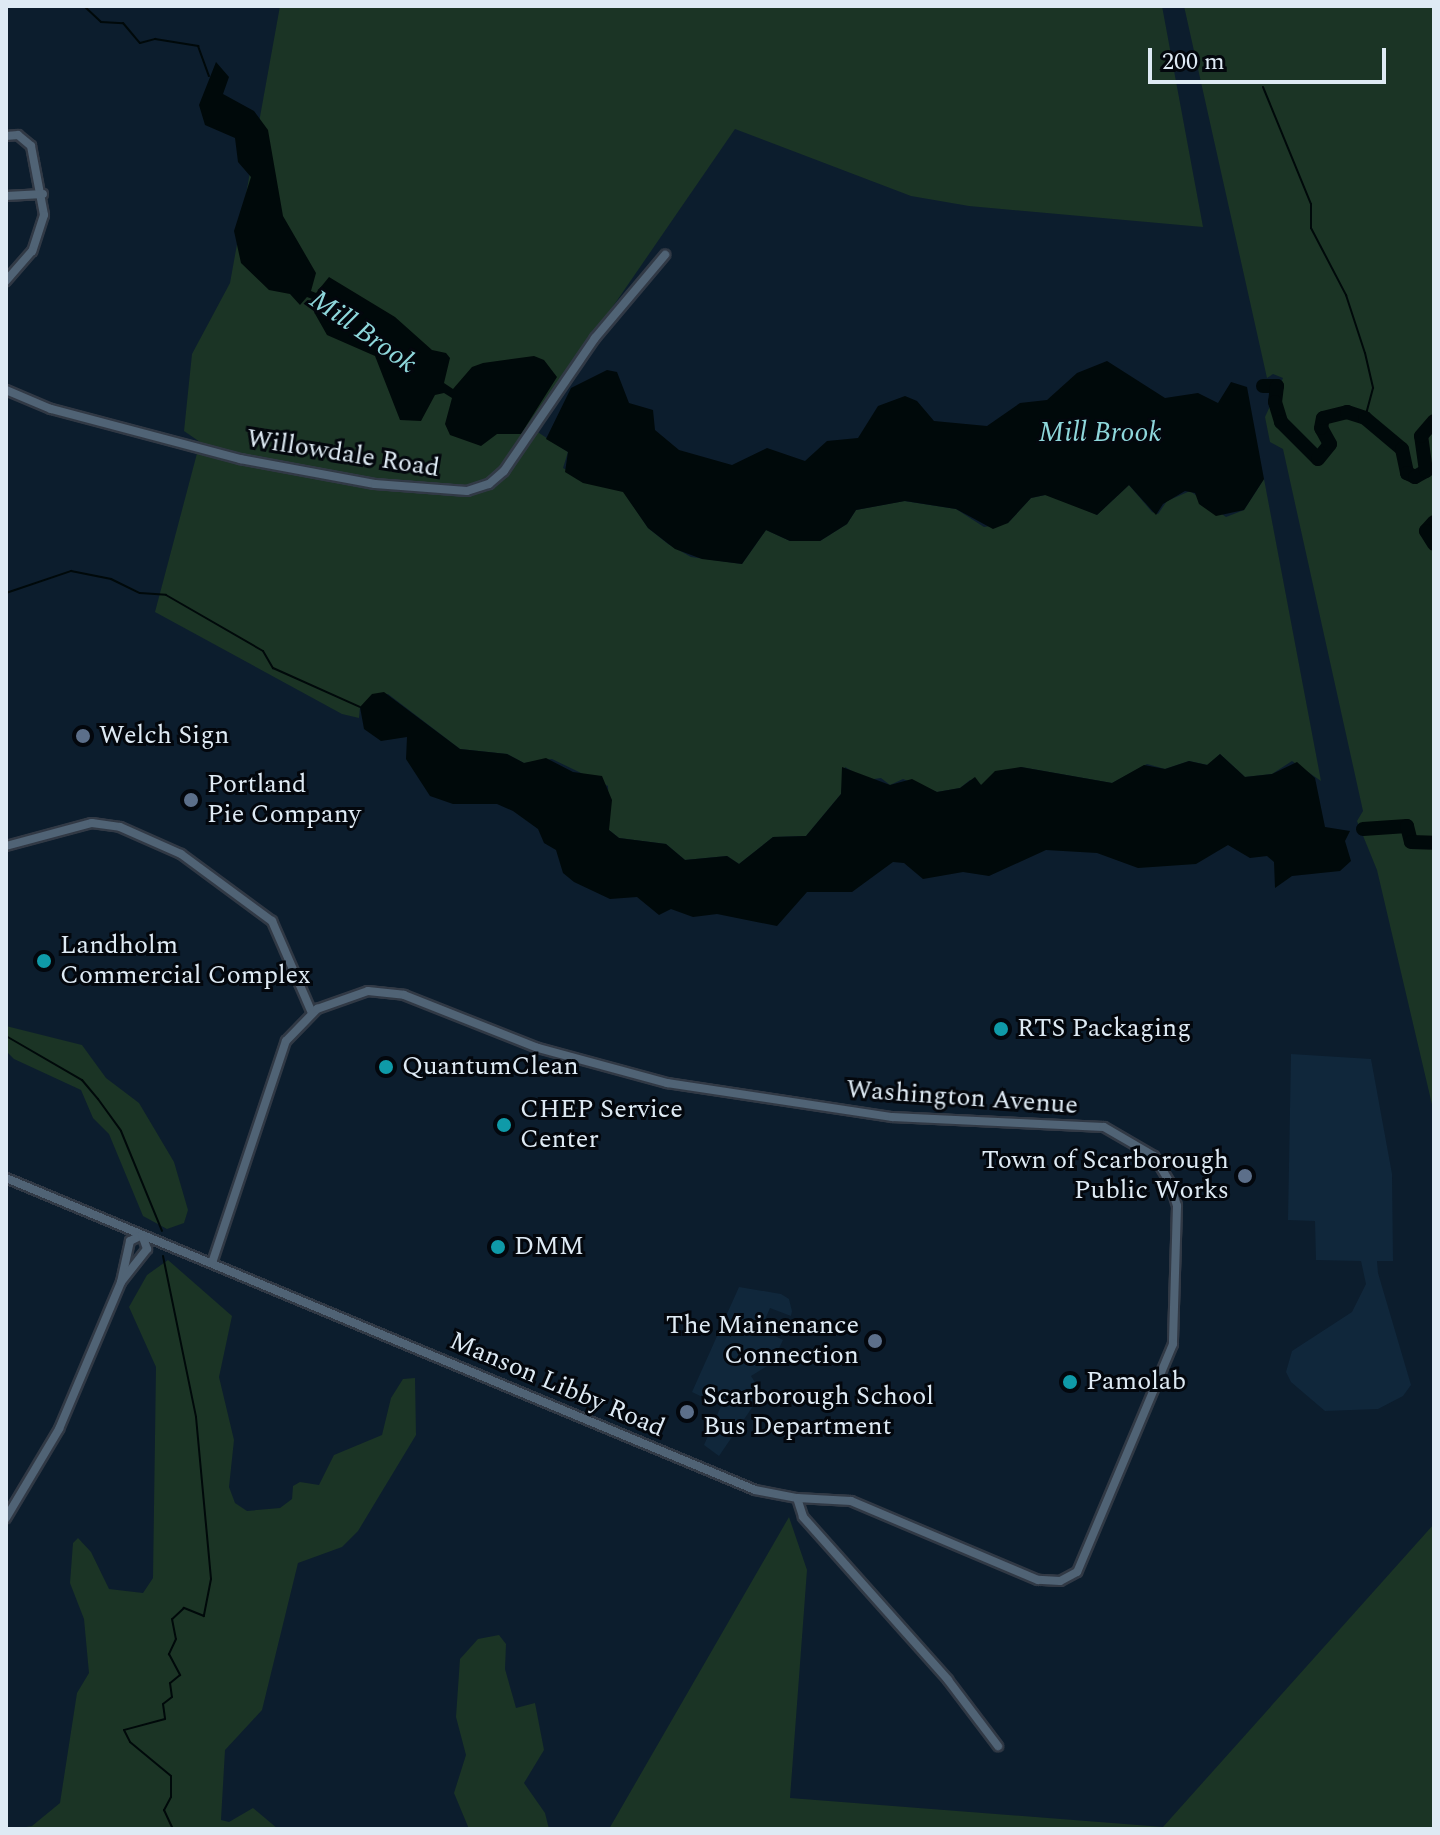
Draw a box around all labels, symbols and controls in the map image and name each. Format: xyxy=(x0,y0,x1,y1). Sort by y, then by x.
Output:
scale bar xyxy=(1152,32,1390,82)
text: 200 m xyxy=(1162,44,1225,80)
water label: Mill Brook xyxy=(303,283,423,381)
water label: Mill Brook xyxy=(1039,416,1161,450)
street label: Willowdale Road xyxy=(244,423,442,485)
place label: Welch Sign xyxy=(99,720,229,752)
marker: Welch Sign xyxy=(74,727,92,745)
place label: Portland Pie Company xyxy=(207,769,361,830)
marker: Portland Pie Company xyxy=(182,791,200,809)
place label: Landholm Commercial Complex xyxy=(60,930,311,992)
marker: Landholm Commercial Complex xyxy=(35,952,53,970)
place label: RTS Packaging xyxy=(1017,1013,1191,1045)
marker: RTS Packaging xyxy=(992,1020,1010,1038)
place label: QuantumClean xyxy=(402,1051,579,1083)
marker: QuantumClean xyxy=(377,1058,395,1076)
street label: Washington Avenue xyxy=(845,1074,1079,1122)
place label: CHEP Service Center xyxy=(520,1094,683,1156)
marker: CHEP Service Center xyxy=(495,1116,513,1134)
place label: Town of Scarborough Public Works xyxy=(982,1145,1229,1206)
marker: Town of Scarborough Public Works xyxy=(1236,1167,1254,1185)
place label: DMM xyxy=(514,1231,584,1263)
marker: DMM xyxy=(489,1238,507,1256)
place label: The Mainenance Connection xyxy=(666,1310,859,1372)
street label: Manson Libby Road xyxy=(445,1326,669,1444)
marker: The Mainenance Connection xyxy=(866,1332,884,1350)
place label: Pamolab xyxy=(1086,1366,1186,1398)
marker: Pamolab xyxy=(1061,1373,1079,1391)
place label: Scarborough School Bus Department xyxy=(703,1381,934,1442)
marker: Scarborough School Bus Department xyxy=(678,1403,696,1421)

